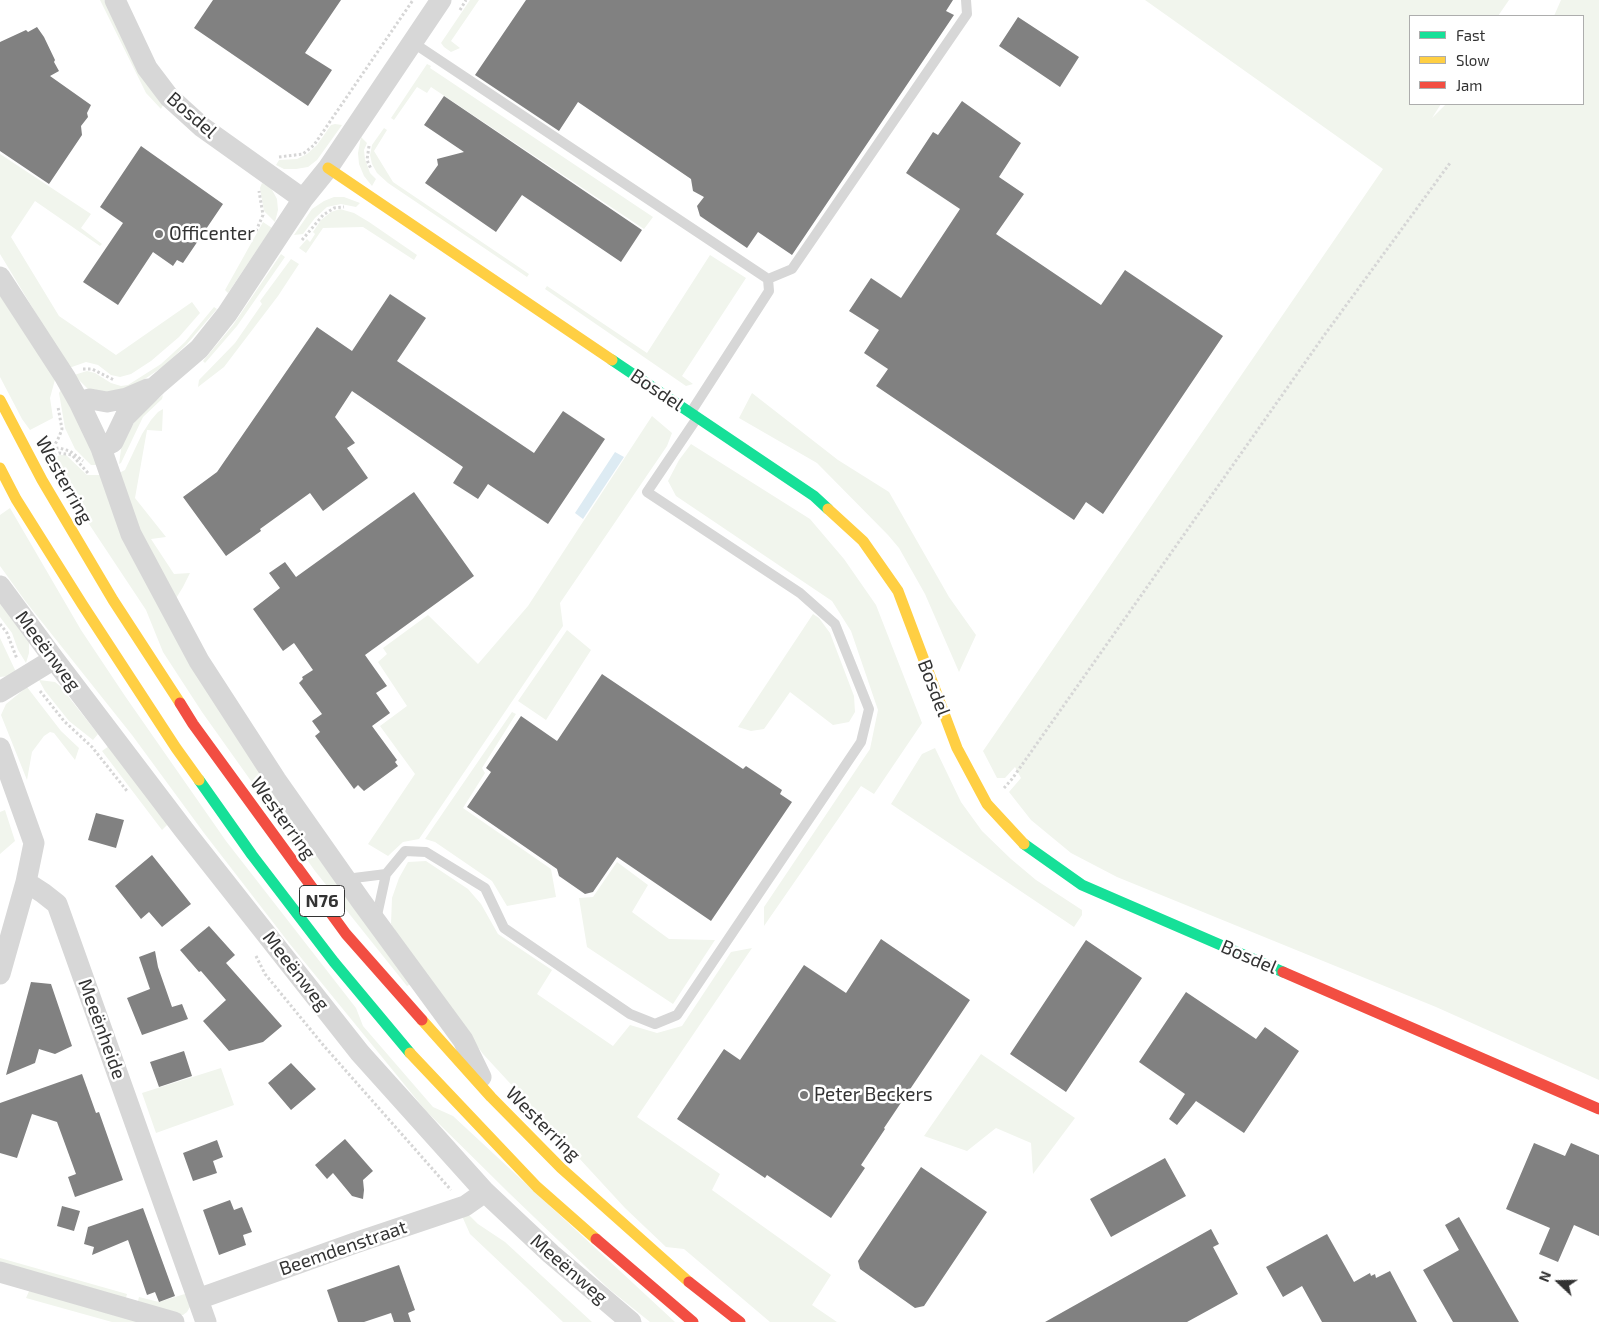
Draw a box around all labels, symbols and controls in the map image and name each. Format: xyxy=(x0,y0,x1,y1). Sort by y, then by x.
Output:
legend xyxy=(1409,15,1584,105)
text: Fast xyxy=(1456,26,1485,44)
text: Slow xyxy=(1456,51,1490,69)
text: Jam xyxy=(1456,76,1482,94)
street label: Bosdel xyxy=(162,87,222,143)
place label: Officenter xyxy=(169,223,255,245)
marker: Officenter xyxy=(153,228,165,240)
street label: Bosdel xyxy=(626,364,688,416)
street label: Westerring xyxy=(31,432,97,528)
street label: Meeënweg xyxy=(10,606,86,696)
street label: Bosdel xyxy=(913,656,955,720)
street label: Westerring xyxy=(245,772,321,864)
road number: N76 xyxy=(300,886,344,916)
street label: Meeënweg xyxy=(258,927,334,1015)
street label: Bosdel xyxy=(1217,935,1281,979)
street label: Meeënheide xyxy=(73,976,131,1082)
street label: Westerring xyxy=(501,1082,585,1166)
place label: Peter Beckers xyxy=(814,1084,933,1106)
marker: Peter Beckers xyxy=(798,1089,810,1101)
street label: Beemdenstraat xyxy=(276,1215,410,1281)
street label: Meeënweg xyxy=(526,1229,612,1309)
north arrow xyxy=(1534,1257,1584,1307)
text: N xyxy=(1535,1269,1554,1284)

